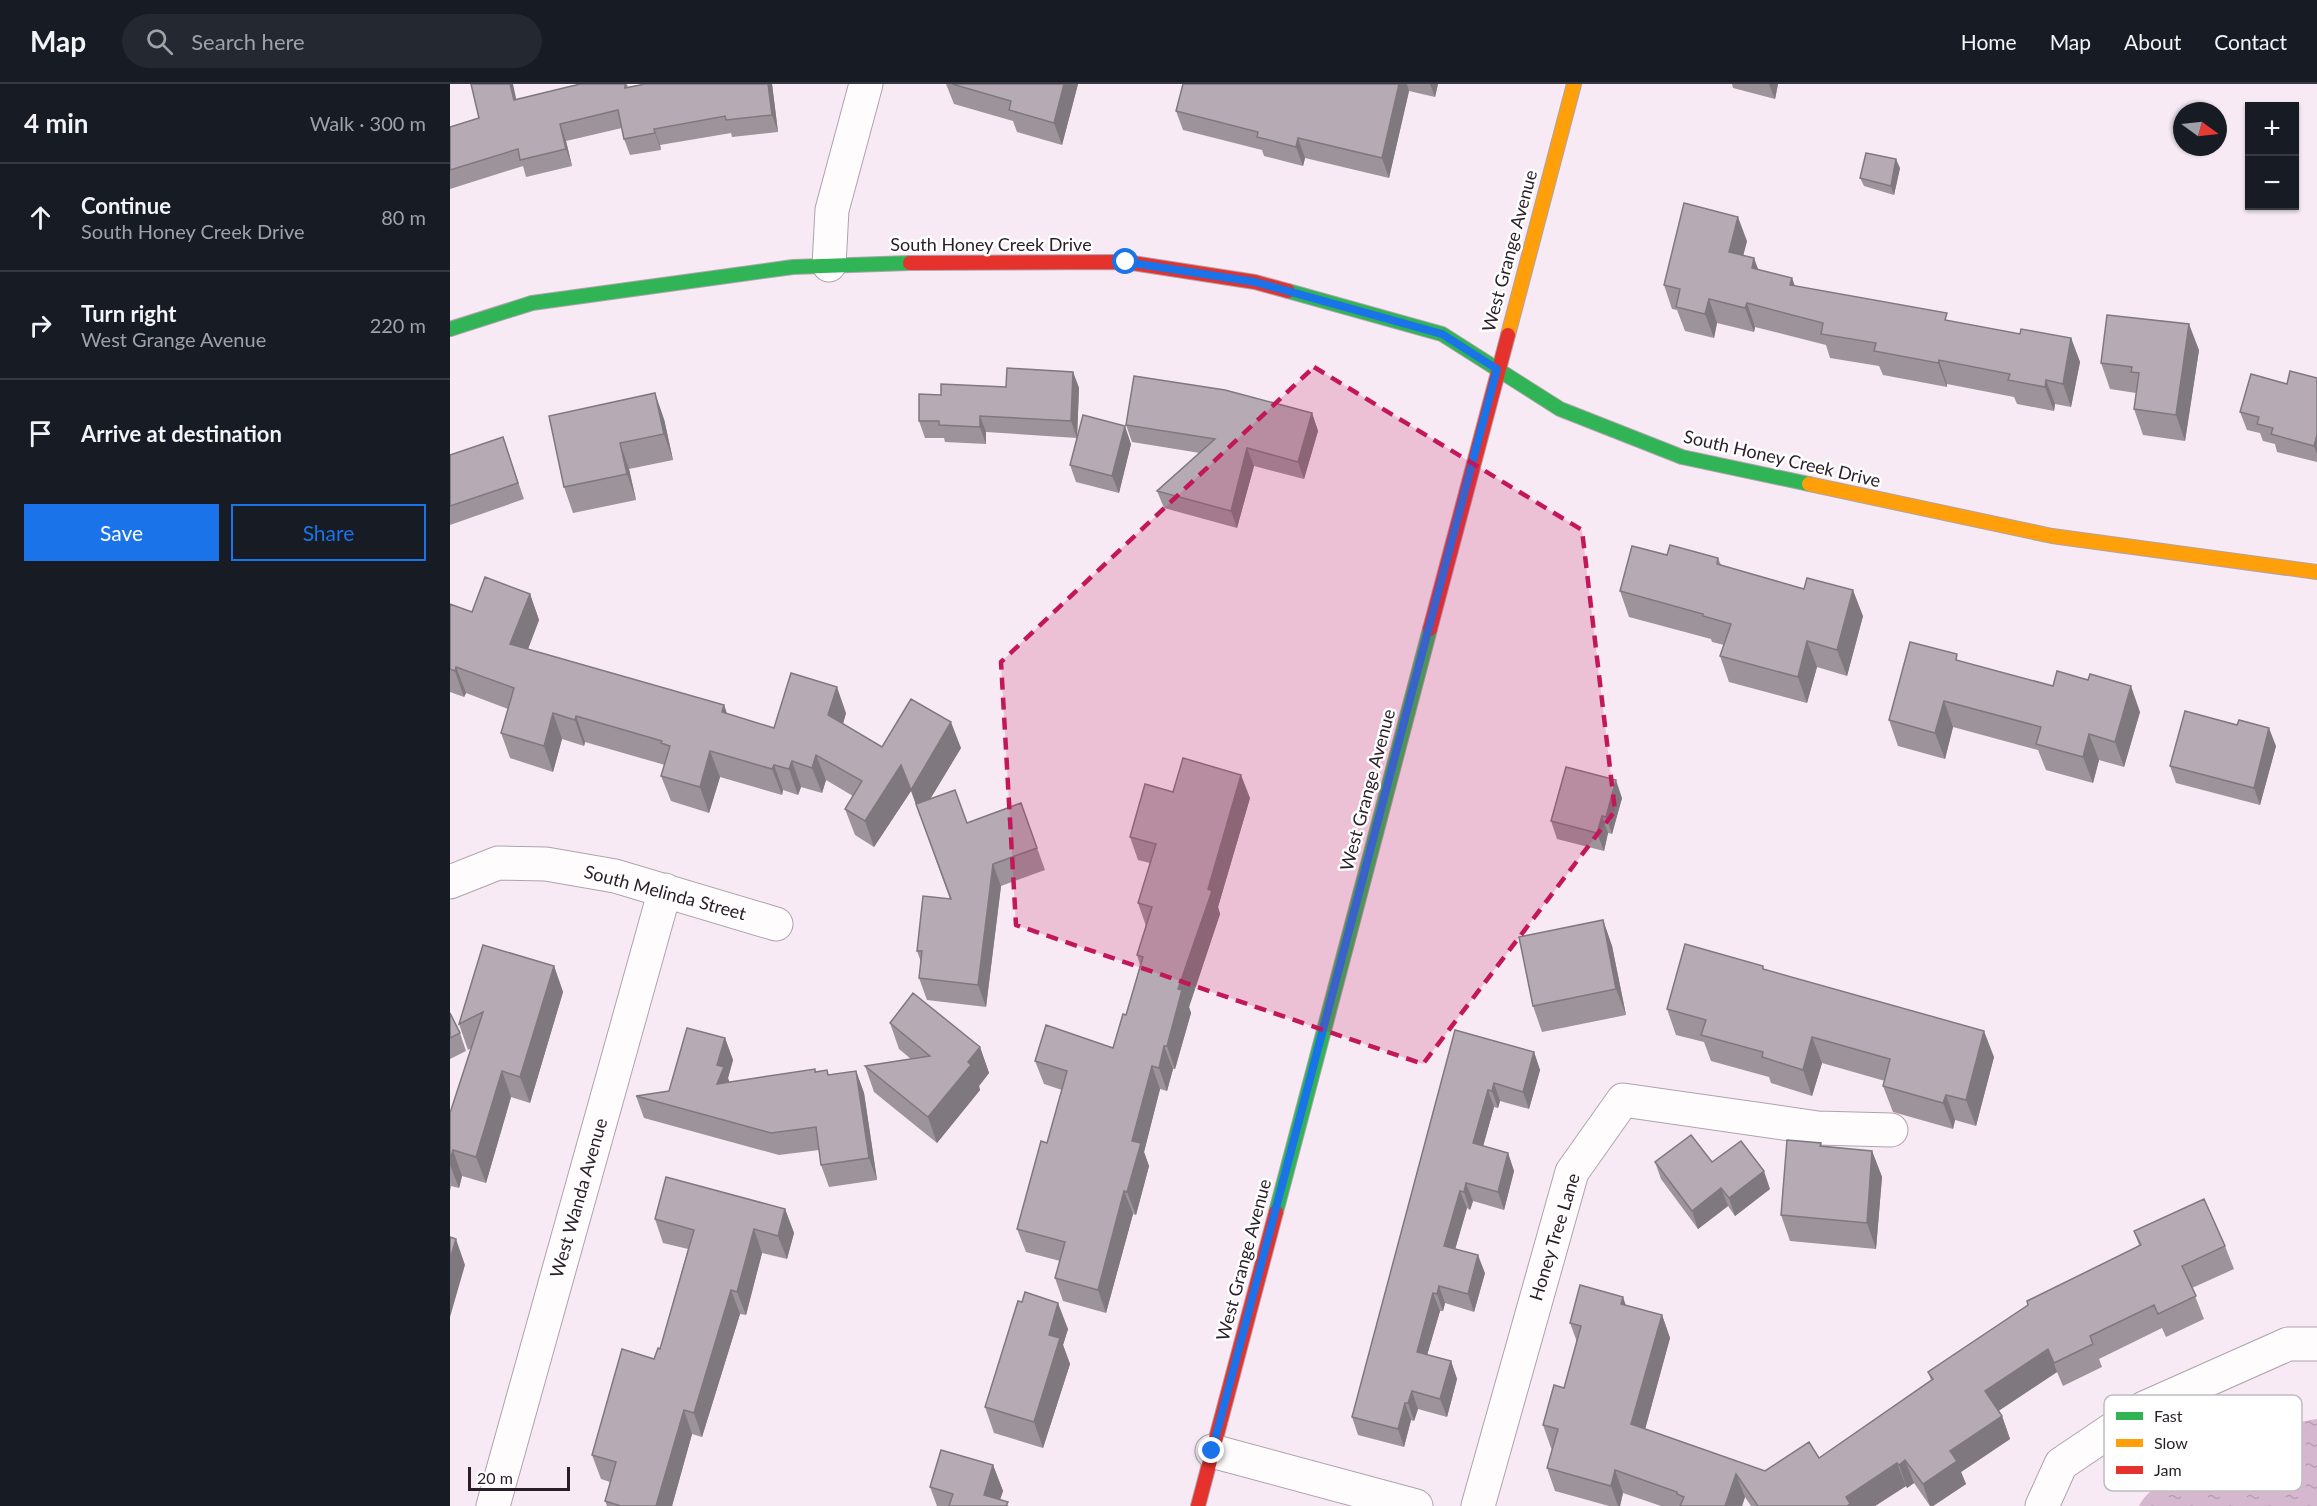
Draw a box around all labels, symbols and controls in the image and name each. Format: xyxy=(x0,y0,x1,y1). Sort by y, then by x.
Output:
search box xyxy=(122,14,542,68)
text: Map xyxy=(30,24,86,58)
icon: search xyxy=(143,25,176,58)
text: Search here xyxy=(191,28,305,55)
text: Home xyxy=(1961,29,2017,54)
text: Map xyxy=(2050,29,2091,54)
text: About xyxy=(2124,29,2181,54)
text: Contact xyxy=(2214,29,2287,54)
north arrow xyxy=(2173,102,2227,156)
map controls xyxy=(2245,102,2299,210)
button: + xyxy=(2245,102,2299,156)
text: 4 min xyxy=(24,107,88,139)
text: Walk · 300 m xyxy=(310,111,426,135)
button: − xyxy=(2245,156,2299,210)
street label: West Grange Avenue xyxy=(1477,167,1541,334)
text: Continue xyxy=(81,192,171,219)
icon: ahead xyxy=(24,201,57,234)
text: 80 m xyxy=(381,205,426,229)
text: South Honey Creek Drive xyxy=(81,219,305,243)
street label: South Honey Creek Drive xyxy=(890,233,1092,255)
route start xyxy=(1112,248,1138,274)
text: Turn right xyxy=(81,300,176,327)
icon: right xyxy=(24,309,57,342)
text: 220 m xyxy=(370,313,426,337)
text: West Grange Avenue xyxy=(81,327,266,351)
icon: arrive xyxy=(24,417,57,450)
text: Arrive at destination xyxy=(81,420,282,447)
street label: South Honey Creek Drive xyxy=(1682,425,1883,491)
button: Save xyxy=(24,504,219,561)
button: Share xyxy=(231,504,426,561)
street label: West Grange Avenue xyxy=(1335,706,1399,873)
street label: South Melinda Street xyxy=(582,860,749,924)
street label: West Wanda Avenue xyxy=(545,1115,611,1280)
street label: Honey Tree Lane xyxy=(1524,1170,1584,1303)
street label: West Grange Avenue xyxy=(1211,1176,1275,1343)
legend xyxy=(2104,1395,2302,1491)
text: Fast xyxy=(2154,1406,2183,1425)
text: Slow xyxy=(2154,1433,2188,1452)
route end xyxy=(1198,1437,1224,1463)
text: Jam xyxy=(2154,1460,2182,1479)
scale bar xyxy=(468,1464,570,1492)
text: 20 m xyxy=(477,1468,513,1487)

